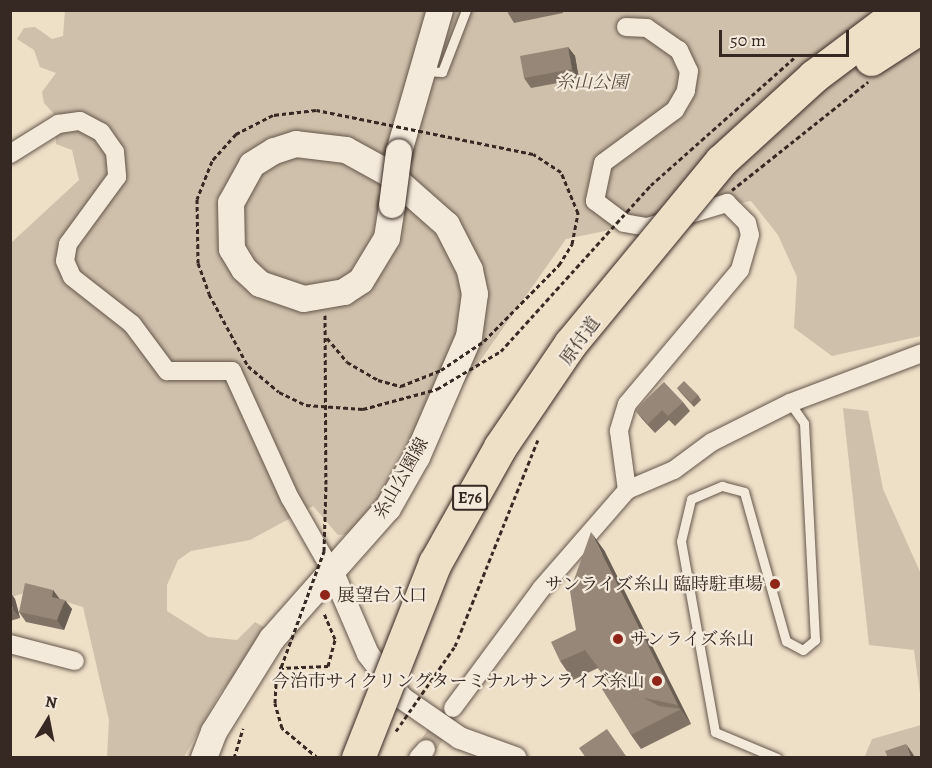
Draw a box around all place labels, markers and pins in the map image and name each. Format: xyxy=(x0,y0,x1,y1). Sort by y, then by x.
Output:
place label: サンライズ糸山 臨時駐車場 xyxy=(543,573,763,595)
marker: サンライズ糸山 臨時駐車場 xyxy=(768,577,782,591)
place label: 展望台入口 xyxy=(337,584,427,606)
marker: 展望台入口 xyxy=(318,588,332,602)
place label: サンライズ糸山 xyxy=(630,628,756,650)
marker: サンライズ糸山 xyxy=(611,632,625,646)
place label: 今治市サイクリングターミナルサンライズ糸山 xyxy=(267,670,645,692)
marker: 今治市サイクリングターミナルサンライズ糸山 xyxy=(650,674,664,688)

